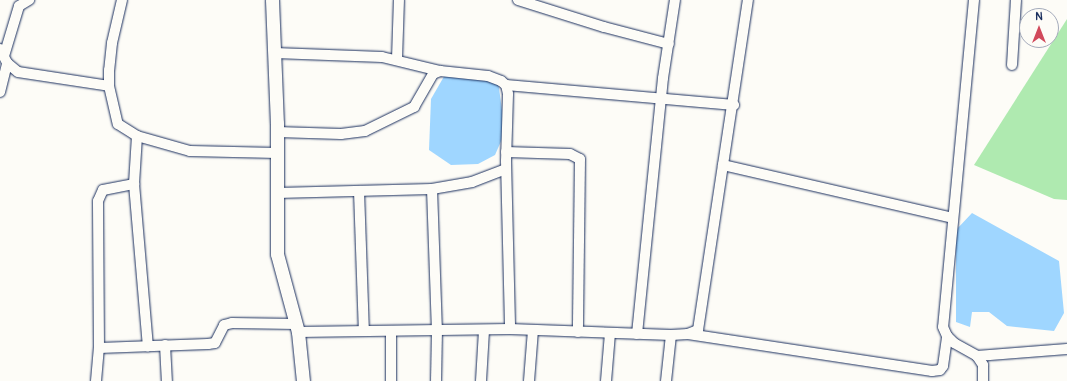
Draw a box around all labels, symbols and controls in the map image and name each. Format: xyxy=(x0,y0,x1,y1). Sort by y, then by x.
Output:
north arrow xyxy=(1019,8,1059,48)
text: N xyxy=(1035,10,1043,23)

